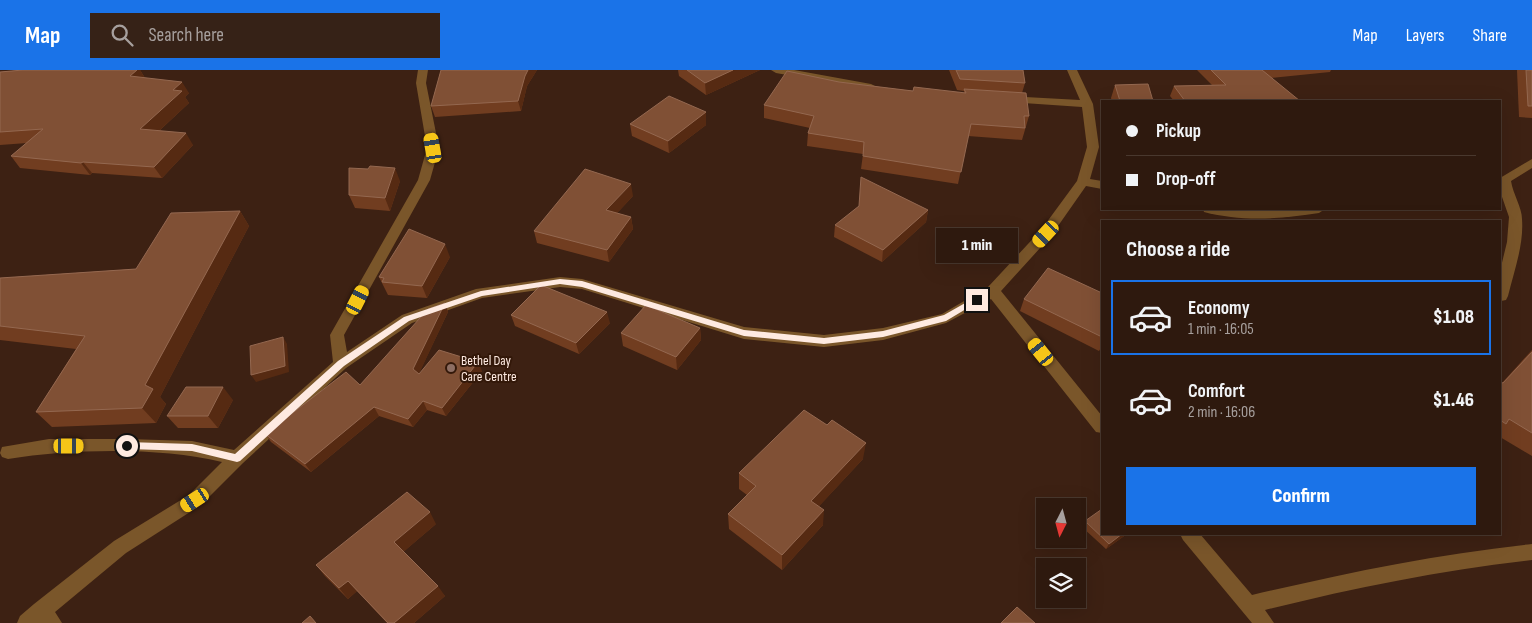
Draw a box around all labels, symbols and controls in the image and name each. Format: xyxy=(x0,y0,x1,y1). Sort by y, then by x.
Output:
search box xyxy=(90,13,440,58)
text: Map xyxy=(25,21,60,50)
icon: search xyxy=(108,21,136,49)
text: Search here xyxy=(148,24,224,47)
text: Map xyxy=(1353,25,1378,46)
text: Layers xyxy=(1406,25,1445,46)
text: Share xyxy=(1473,25,1507,46)
text: Pickup xyxy=(1156,120,1201,143)
car xyxy=(423,132,442,164)
text: Drop-off xyxy=(1156,168,1216,191)
car xyxy=(1030,218,1061,250)
callout: 1 min xyxy=(936,228,1018,262)
text: 1 min xyxy=(962,236,992,255)
text: Choose a ride xyxy=(1126,236,1230,263)
car xyxy=(344,283,371,317)
route end xyxy=(966,289,988,311)
icon: car xyxy=(1128,295,1173,340)
text: Economy xyxy=(1188,297,1250,320)
text: $1.08 xyxy=(1433,306,1474,329)
text: 1 min · 16:05 xyxy=(1188,320,1254,339)
car xyxy=(1025,336,1056,368)
place label: Bethel Day Care Centre xyxy=(461,352,517,385)
marker: Bethel Day Care Centre xyxy=(445,362,457,374)
icon: car xyxy=(1128,378,1173,423)
text: Comfort xyxy=(1188,380,1245,403)
text: $1.46 xyxy=(1433,389,1474,412)
text: 2 min · 16:06 xyxy=(1188,403,1255,422)
route start xyxy=(116,435,138,457)
car xyxy=(54,439,84,454)
button: Confirm xyxy=(1126,467,1476,525)
car xyxy=(178,486,211,514)
north arrow xyxy=(1036,498,1086,548)
map controls xyxy=(1036,498,1086,608)
button: layers xyxy=(1036,558,1086,608)

